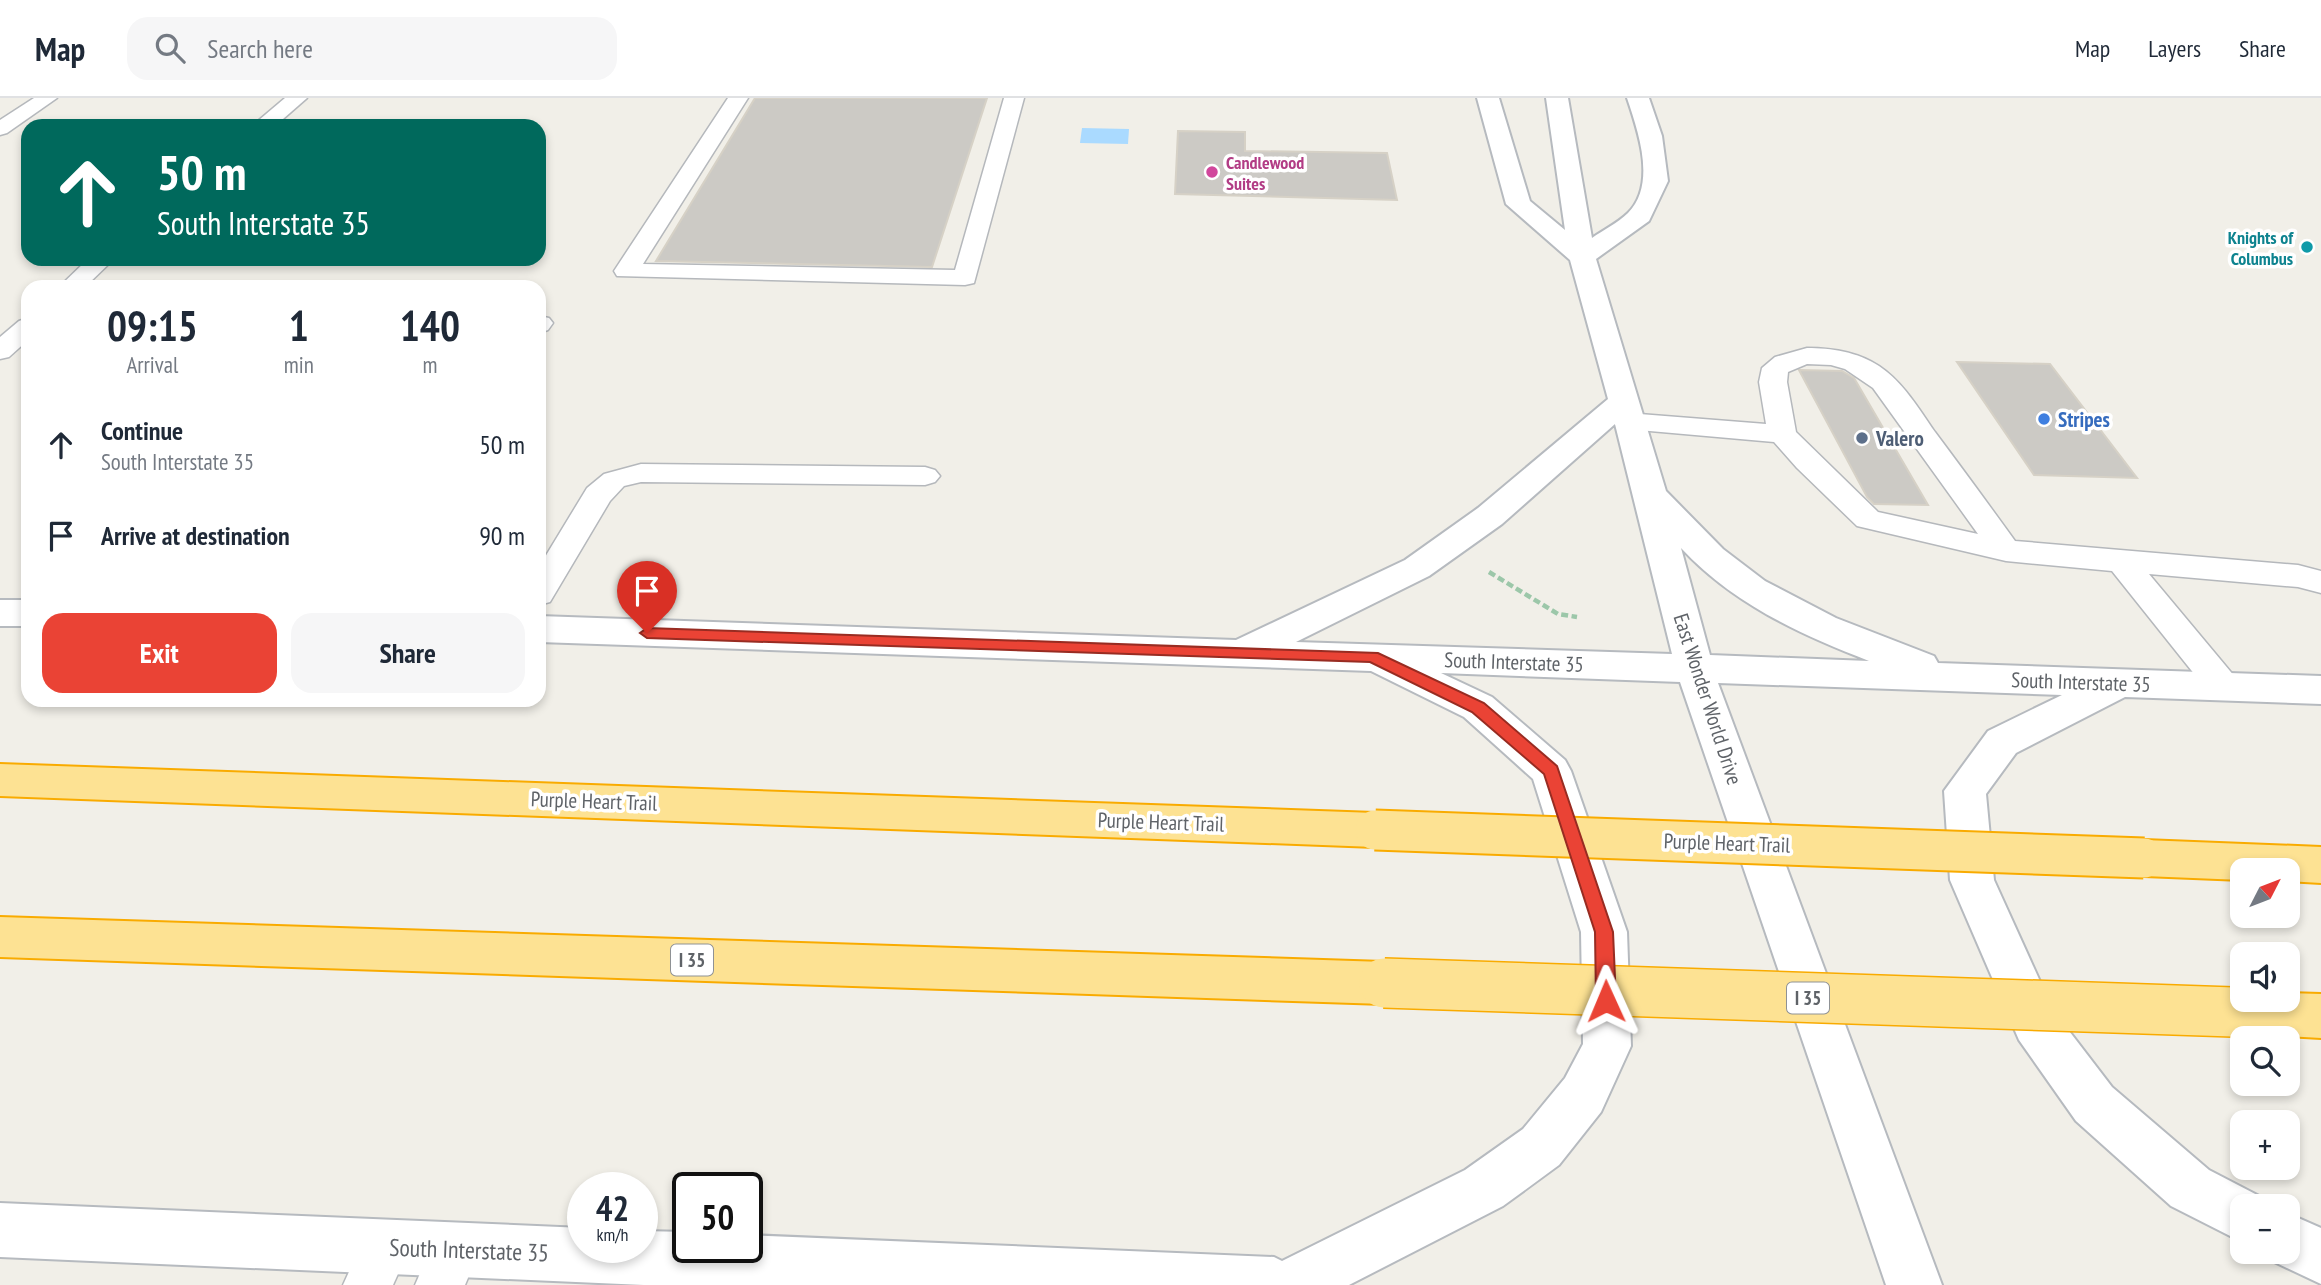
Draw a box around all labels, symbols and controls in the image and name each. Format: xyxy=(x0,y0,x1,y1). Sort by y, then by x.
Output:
search box xyxy=(127,17,617,80)
text: Map xyxy=(35,27,85,70)
icon: search xyxy=(151,29,189,67)
text: Search here xyxy=(207,32,313,65)
text: Map xyxy=(2075,33,2110,64)
text: Layers xyxy=(2148,33,2201,64)
text: Share xyxy=(2239,33,2286,64)
text: 50 m xyxy=(157,140,246,204)
icon: ahead xyxy=(42,147,133,238)
place label: Candlewood Suites xyxy=(1226,151,1304,195)
marker: Candlewood Suites xyxy=(1204,164,1220,180)
text: South Interstate 35 xyxy=(157,202,370,244)
place label: Knights of Columbus xyxy=(2228,226,2294,270)
marker: Knights of Columbus xyxy=(2299,239,2315,255)
text: 09:15 xyxy=(107,298,198,353)
text: 1 xyxy=(289,298,309,353)
text: 140 xyxy=(400,298,460,353)
text: Arrival xyxy=(126,350,178,379)
text: min xyxy=(284,350,314,379)
text: m xyxy=(422,350,437,379)
place label: Stripes xyxy=(2058,406,2110,433)
marker: Stripes xyxy=(2036,411,2052,427)
text: Continue xyxy=(101,414,183,447)
place label: Valero xyxy=(1875,425,1924,452)
icon: ahead xyxy=(42,426,80,464)
text: 50 m xyxy=(479,428,525,461)
marker: Valero xyxy=(1854,430,1870,446)
text: South Interstate 35 xyxy=(101,447,254,476)
icon: arrive xyxy=(42,517,80,555)
text: Arrive at destination xyxy=(101,519,290,552)
text: 90 m xyxy=(479,519,525,552)
pin xyxy=(617,561,677,633)
icon: arrive xyxy=(628,572,666,610)
street label: East Wonder World Drive xyxy=(1668,610,1748,788)
button: Exit xyxy=(42,613,277,693)
button: Share xyxy=(291,613,525,693)
street label: South Interstate 35 xyxy=(1444,646,1584,678)
street label: South Interstate 35 xyxy=(2011,666,2151,698)
street label: Purple Heart Trail xyxy=(530,785,658,817)
street label: Purple Heart Trail xyxy=(1097,806,1225,838)
street label: Purple Heart Trail xyxy=(1663,827,1791,859)
north arrow xyxy=(2230,858,2300,928)
map controls xyxy=(2230,858,2300,1264)
button: sound xyxy=(2230,942,2300,1012)
road number: I 35 xyxy=(671,944,713,975)
position arrow xyxy=(1569,964,1643,1038)
road number: I 35 xyxy=(1787,983,1829,1014)
button: search xyxy=(2230,1026,2300,1096)
button: + xyxy=(2230,1110,2300,1180)
speed limit sign: 50 xyxy=(672,1172,763,1263)
text: 42 xyxy=(596,1185,629,1231)
button: − xyxy=(2230,1194,2300,1264)
text: km/h xyxy=(597,1223,628,1246)
street label: South Interstate 35 xyxy=(389,1232,549,1268)

